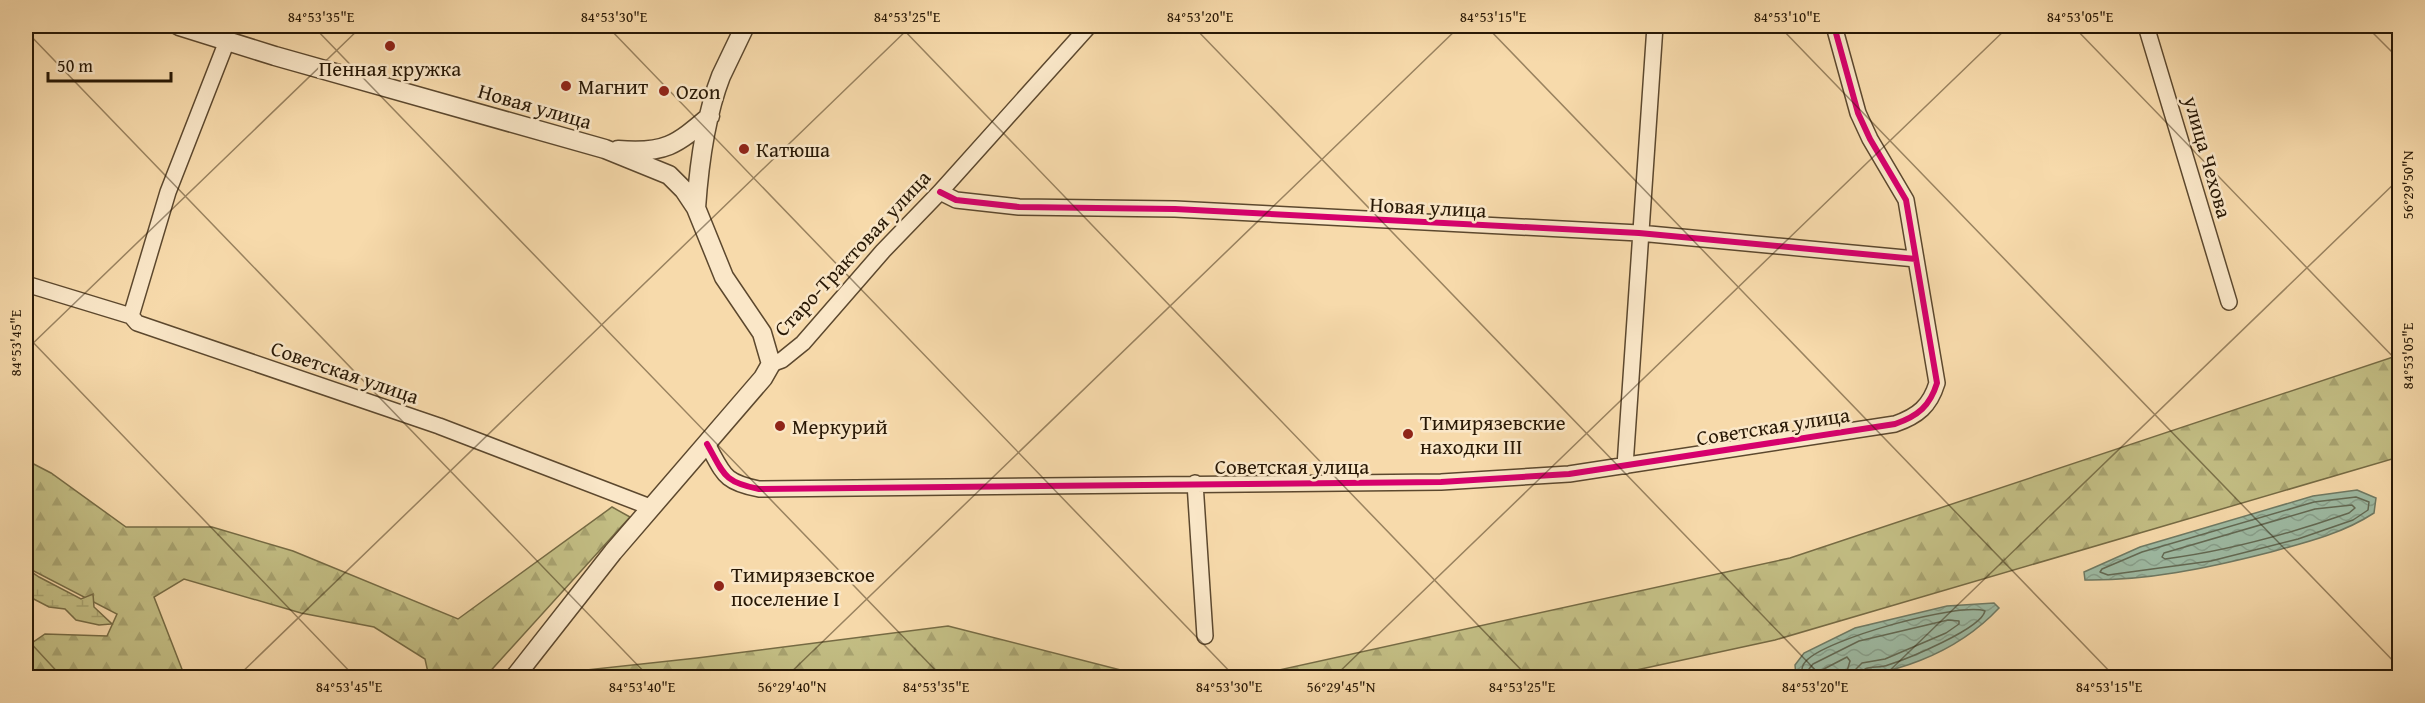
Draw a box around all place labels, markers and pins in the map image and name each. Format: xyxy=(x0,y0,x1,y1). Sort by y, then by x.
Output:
marker: Пенная кружка xyxy=(383,39,397,53)
place label: Пенная кружка xyxy=(319,53,461,84)
place label: Магнит xyxy=(578,71,648,102)
place label: Ozon xyxy=(676,76,721,107)
marker: Магнит xyxy=(559,79,573,93)
marker: Ozon xyxy=(657,84,671,98)
place label: Катюша xyxy=(756,134,830,165)
marker: Катюша xyxy=(737,142,751,156)
place label: Тимирязевские находки III xyxy=(1420,407,1566,462)
place label: Меркурий xyxy=(792,411,888,442)
marker: Меркурий xyxy=(773,419,787,433)
marker: Тимирязевские находки III xyxy=(1401,427,1415,441)
place label: Тимирязевское поселение I xyxy=(731,559,875,614)
marker: Тимирязевское поселение I xyxy=(712,579,726,593)

